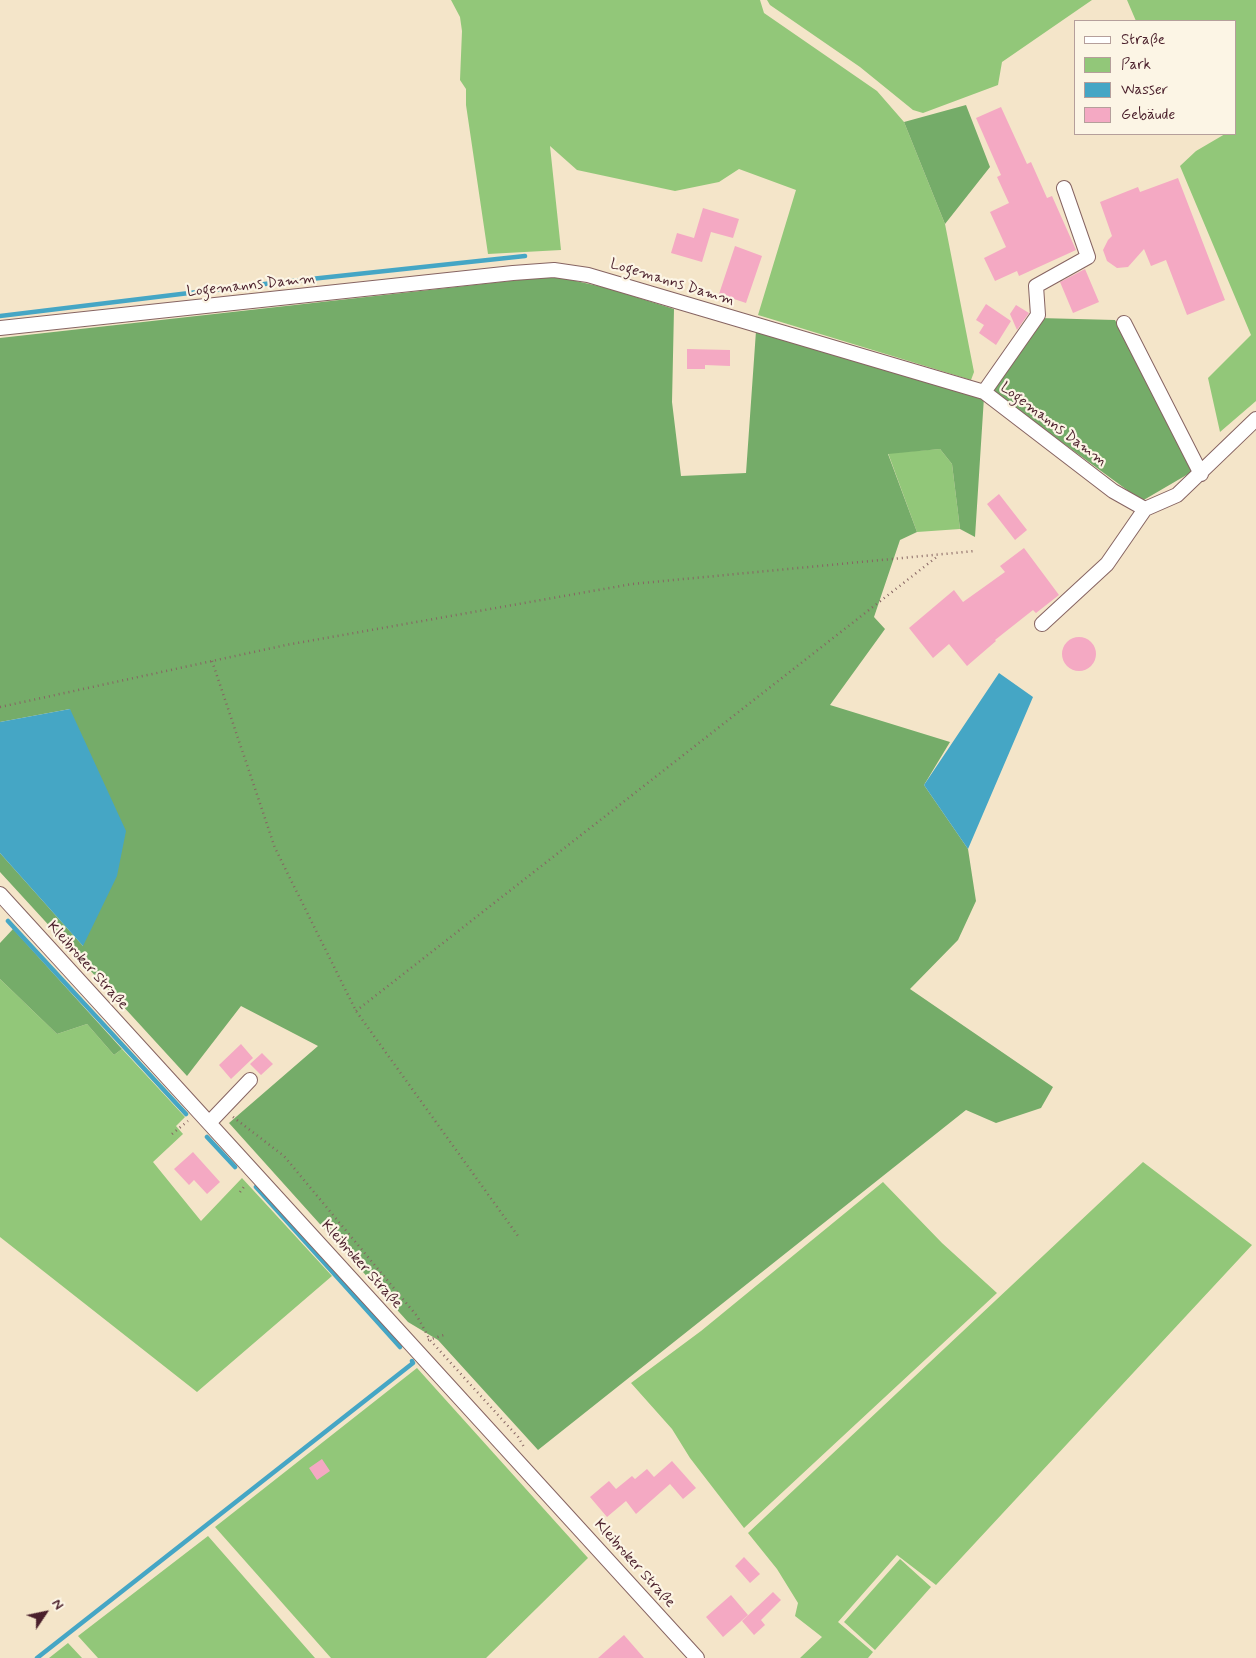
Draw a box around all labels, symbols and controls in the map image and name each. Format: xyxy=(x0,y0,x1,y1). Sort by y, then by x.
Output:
legend xyxy=(1074,20,1236,135)
text: Straße xyxy=(1121,30,1165,50)
text: Park xyxy=(1121,55,1151,75)
text: Wasser xyxy=(1121,80,1168,100)
text: Gebäude xyxy=(1121,105,1175,125)
street label: Logemanns Damm xyxy=(608,256,736,310)
street label: Logemanns Damm xyxy=(186,270,316,302)
street label: Logemanns Damm xyxy=(996,379,1110,471)
street label: Kleibroker Straße xyxy=(43,918,131,1014)
street label: Kleibroker Straße xyxy=(317,1217,405,1313)
street label: Kleibroker Straße xyxy=(590,1516,678,1612)
north arrow xyxy=(20,1588,70,1638)
text: N xyxy=(47,1596,68,1614)

